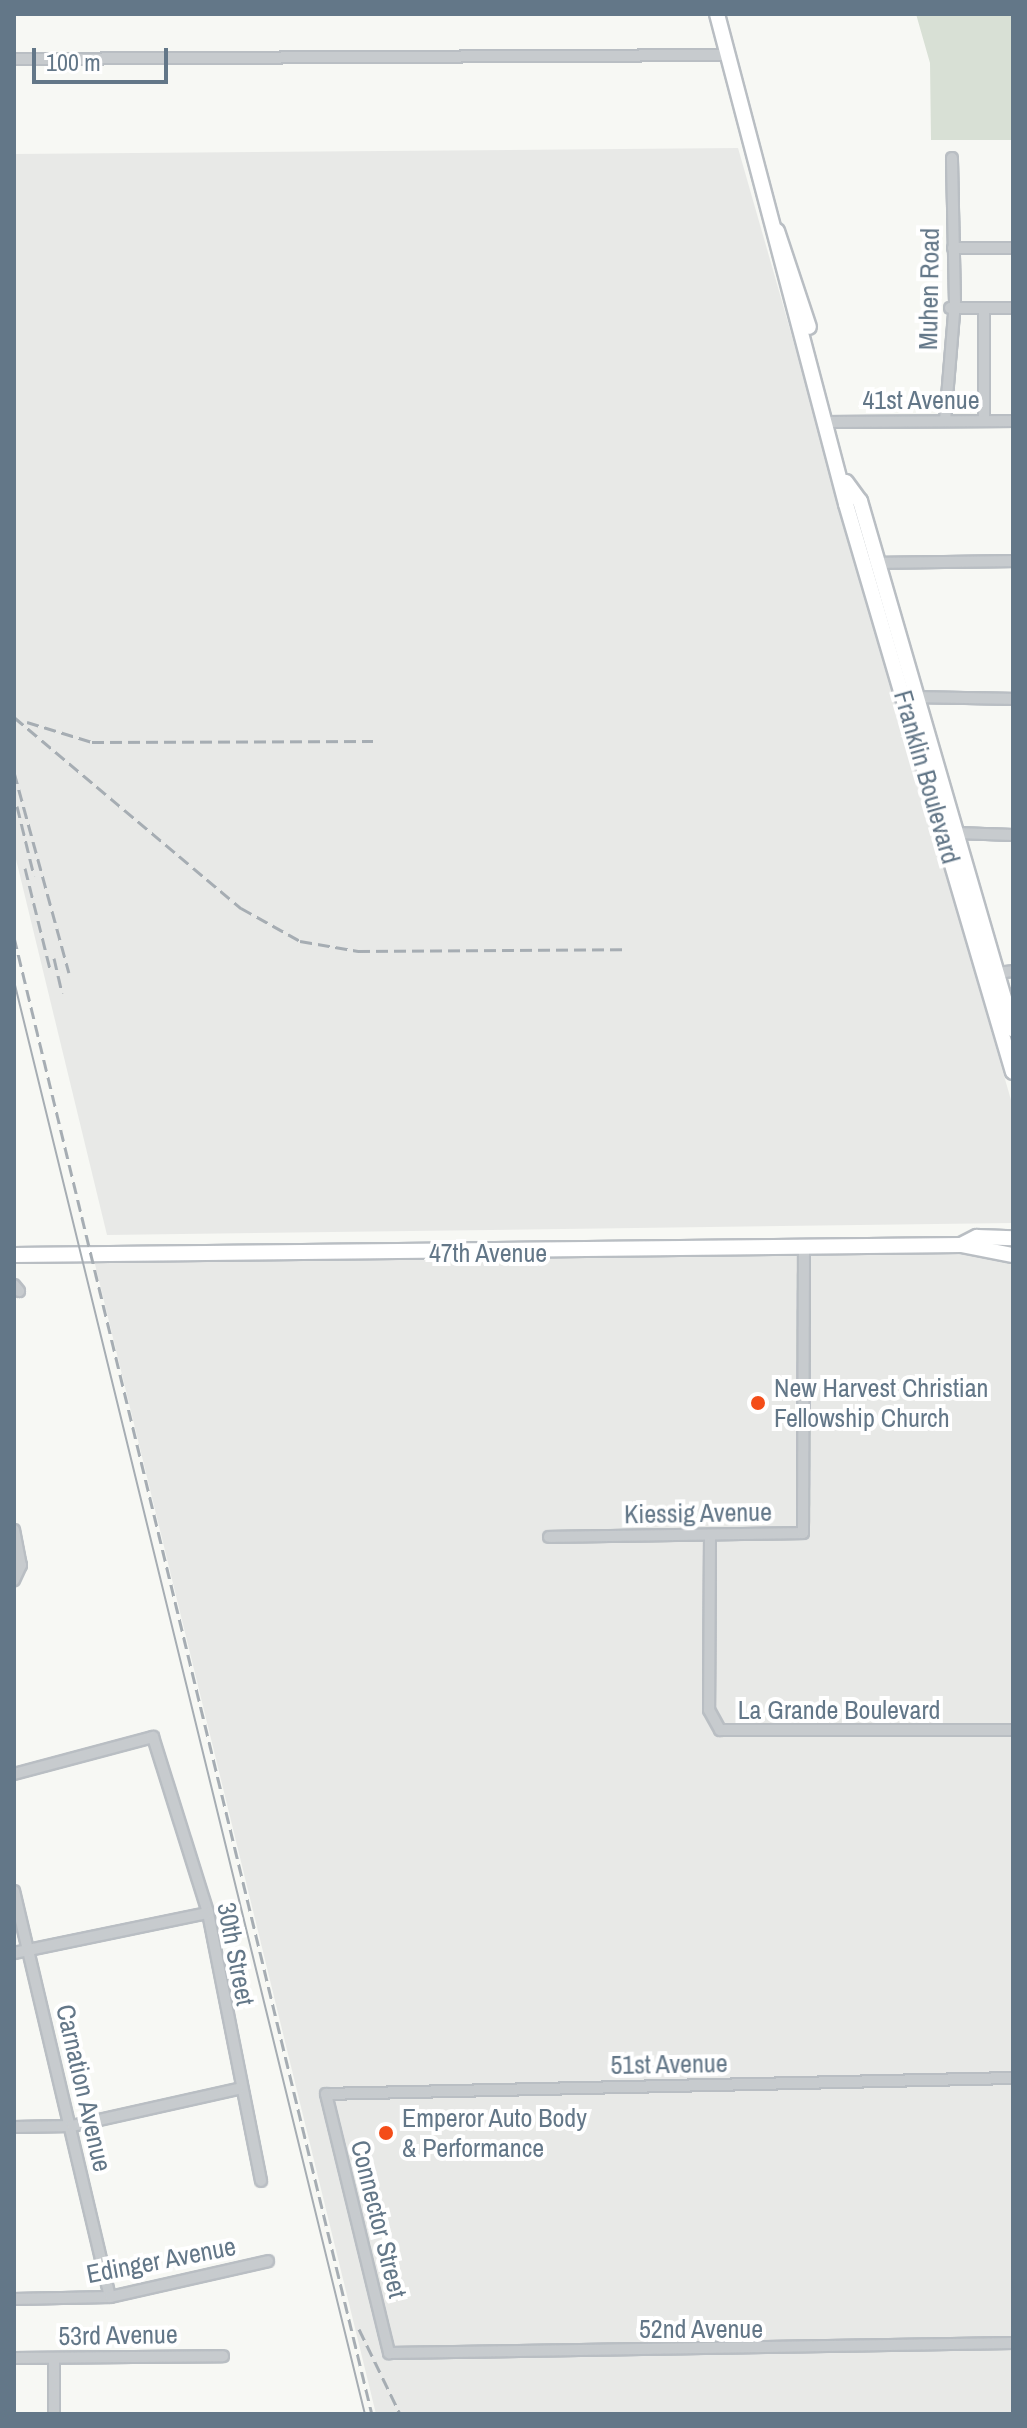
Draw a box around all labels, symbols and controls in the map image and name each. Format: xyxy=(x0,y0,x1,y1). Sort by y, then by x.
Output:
scale bar xyxy=(36,32,172,82)
text: 100 m xyxy=(46,46,101,78)
street label: Muhen Road xyxy=(912,228,946,350)
street label: 41st Avenue xyxy=(862,384,980,416)
street label: Franklin Boulevard xyxy=(887,687,967,867)
street label: 47th Avenue xyxy=(428,1237,548,1269)
place label: New Harvest Christian Fellowship Church xyxy=(774,1372,988,1434)
marker: New Harvest Christian Fellowship Church xyxy=(749,1394,767,1412)
street label: Kiessig Avenue xyxy=(623,1496,773,1530)
street label: La Grande Boulevard xyxy=(738,1694,940,1726)
street label: 30th Street xyxy=(211,1900,261,2008)
street label: Carnation Avenue xyxy=(50,2001,118,2175)
street label: 51st Avenue xyxy=(610,2047,728,2081)
place label: Emperor Auto Body & Performance xyxy=(402,2102,588,2164)
marker: Emperor Auto Body & Performance xyxy=(377,2124,395,2142)
street label: Connector Street xyxy=(344,2137,414,2301)
street label: Edinger Avenue xyxy=(83,2230,239,2290)
street label: 52nd Avenue xyxy=(638,2313,764,2345)
street label: 53rd Avenue xyxy=(57,2318,179,2352)

